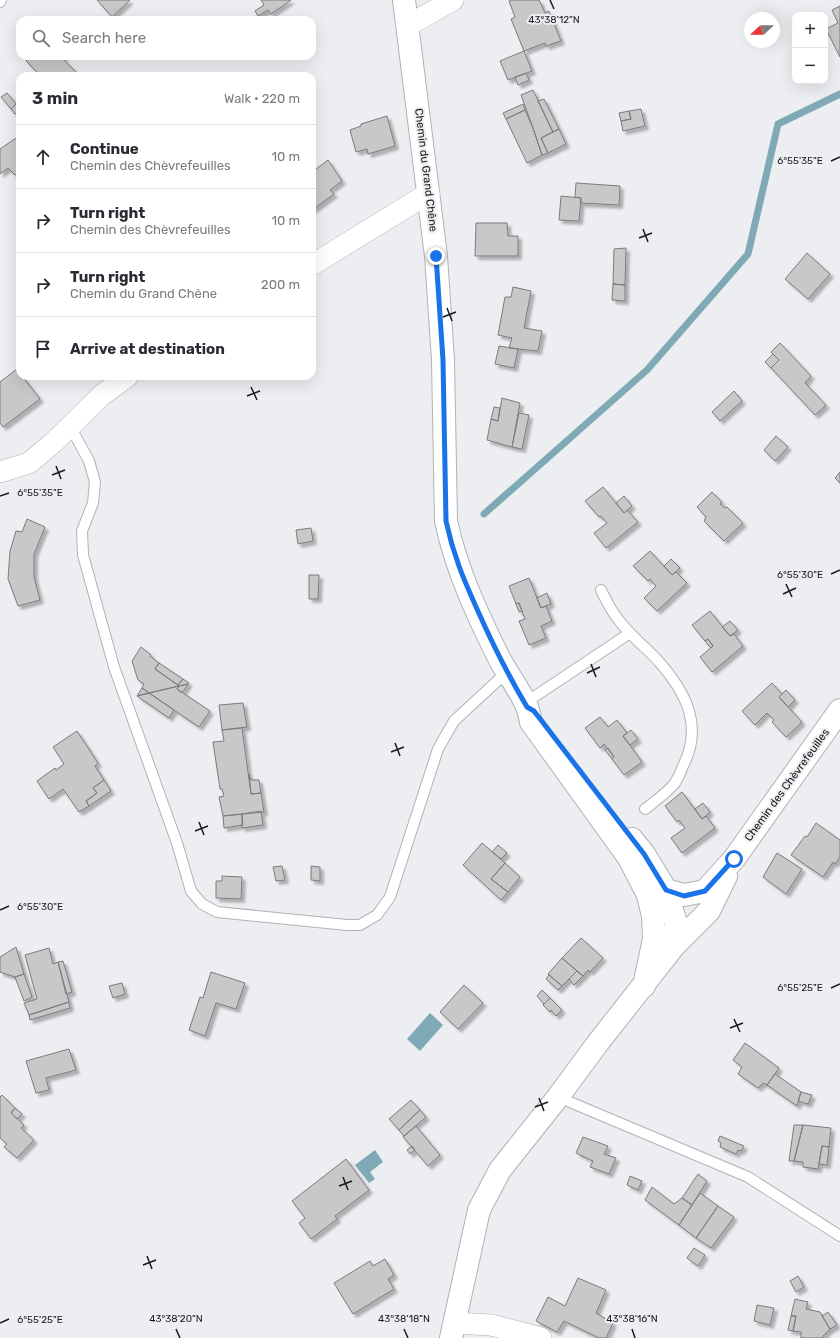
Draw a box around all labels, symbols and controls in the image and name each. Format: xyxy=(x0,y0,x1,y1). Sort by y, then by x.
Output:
north arrow xyxy=(744,12,780,48)
map controls xyxy=(792,12,828,84)
button: + xyxy=(792,12,828,48)
text: 43°38'12"N xyxy=(528,14,580,26)
search box xyxy=(16,16,316,60)
icon: search xyxy=(30,27,52,49)
text: Search here xyxy=(62,29,146,47)
button: − xyxy=(792,48,828,84)
text: 3 min xyxy=(32,88,78,108)
text: Walk · 220 m xyxy=(224,91,300,106)
street label: Chemin du Grand Chêne xyxy=(412,107,440,233)
text: Continue xyxy=(70,140,139,158)
icon: ahead xyxy=(32,146,54,168)
text: 10 m xyxy=(271,149,300,164)
text: 6°55'35"E xyxy=(777,155,823,167)
text: Chemin des Chèvrefeuilles xyxy=(70,158,231,173)
text: Turn right xyxy=(70,204,145,222)
icon: right xyxy=(32,210,54,232)
text: 10 m xyxy=(271,213,300,228)
text: Chemin des Chèvrefeuilles xyxy=(70,222,231,237)
route end xyxy=(427,247,445,265)
text: Turn right xyxy=(70,268,145,286)
icon: right xyxy=(32,274,54,296)
text: 200 m xyxy=(261,277,300,292)
text: Chemin du Grand Chêne xyxy=(70,286,217,301)
icon: arrive xyxy=(32,338,54,360)
text: Arrive at destination xyxy=(70,340,225,358)
text: 6°55'35"E xyxy=(17,487,63,499)
text: 6°55'30"E xyxy=(777,569,823,581)
street label: Chemin des Chèvrefeuilles xyxy=(742,726,832,844)
route start xyxy=(725,850,743,868)
text: 6°55'30"E xyxy=(17,901,63,913)
text: 6°55'25"E xyxy=(777,982,823,994)
text: 43°38'20"N xyxy=(149,1313,203,1325)
text: 43°38'18"N xyxy=(378,1313,430,1325)
text: 43°38'16"N xyxy=(606,1313,658,1325)
text: 6°55'25"E xyxy=(17,1314,63,1326)

